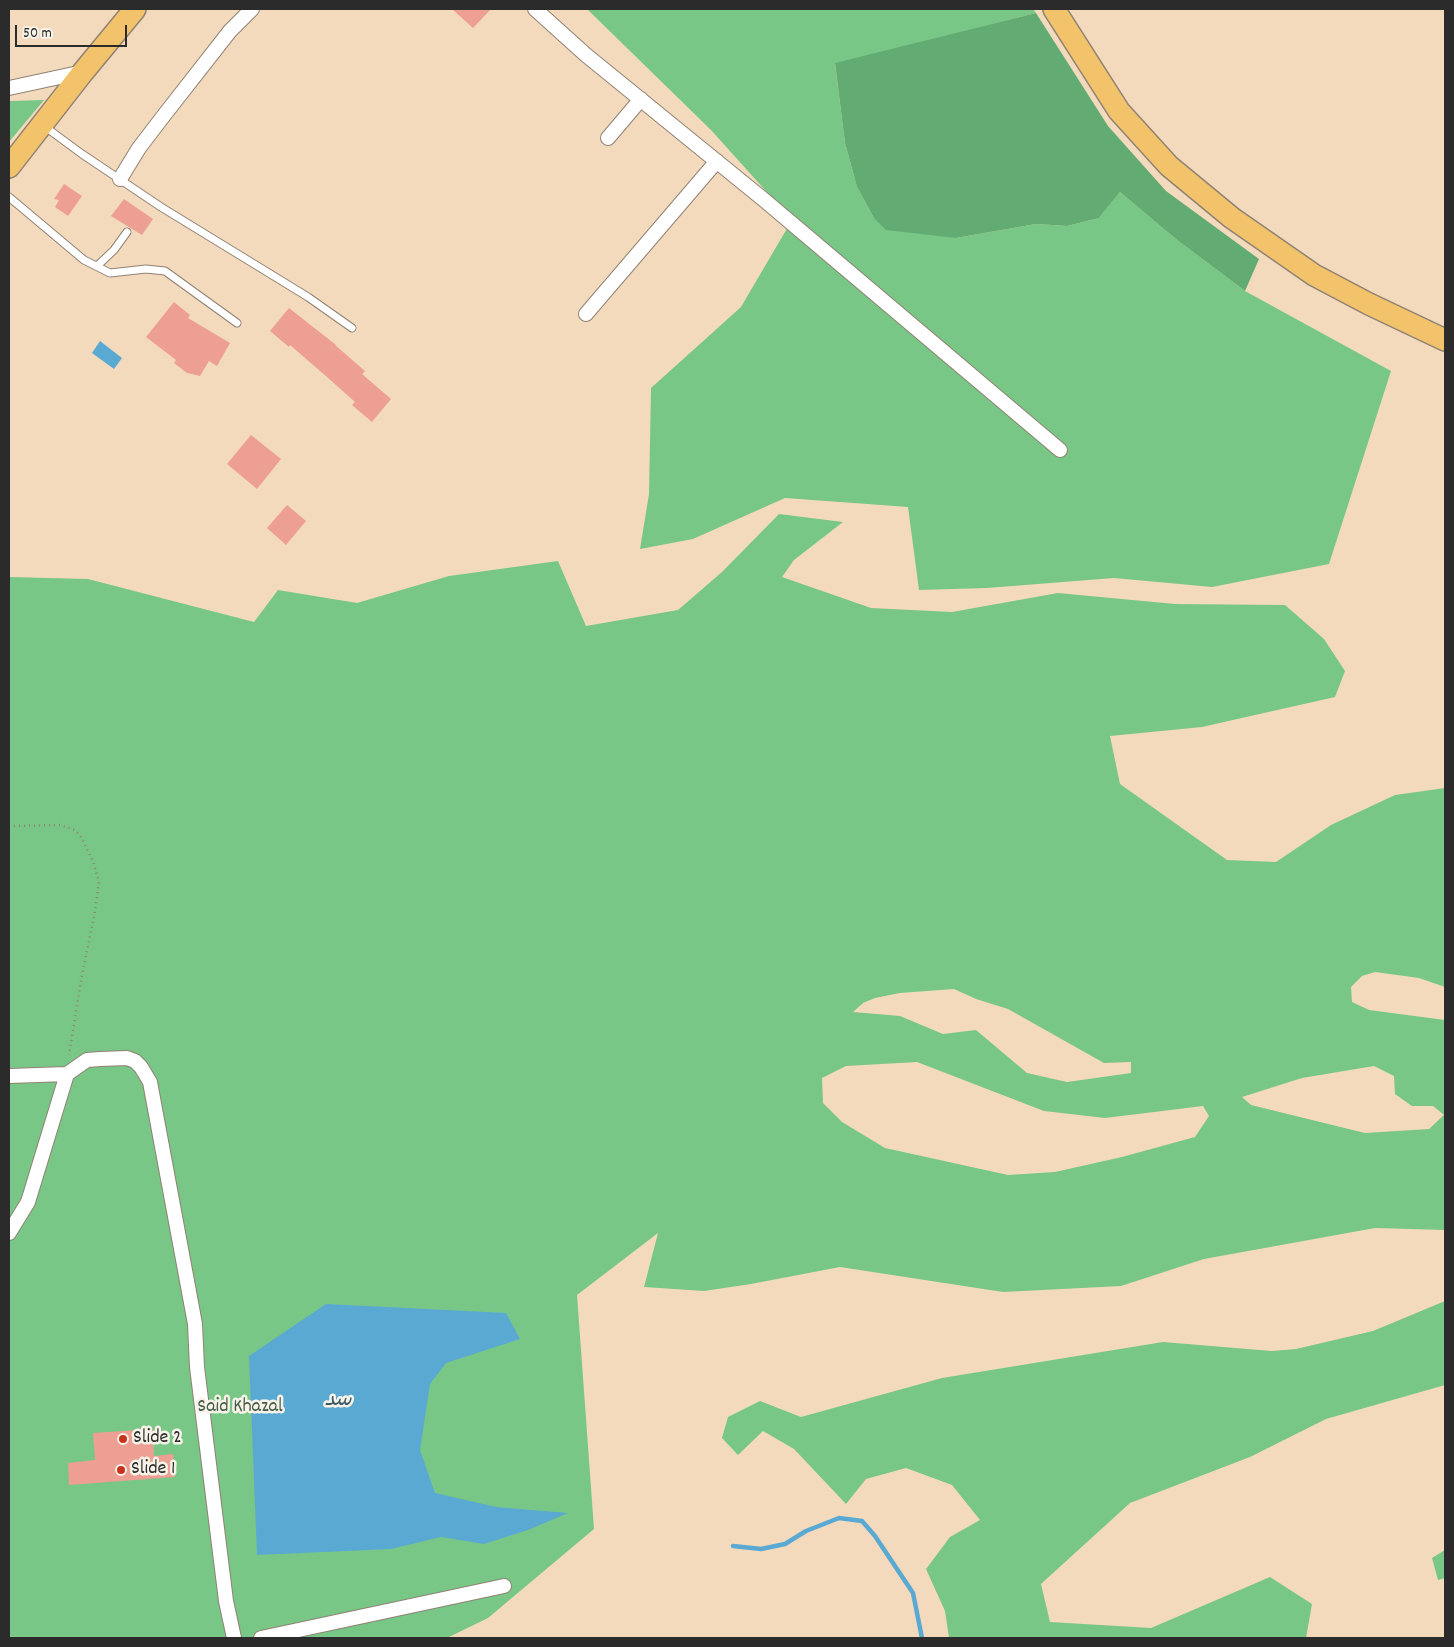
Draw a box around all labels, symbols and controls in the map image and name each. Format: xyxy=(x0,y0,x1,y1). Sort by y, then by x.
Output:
scale bar xyxy=(18,15,130,47)
text: 50 m xyxy=(23,23,52,45)
water label: سد xyxy=(325,1389,351,1415)
park label: Said Khazal xyxy=(197,1396,283,1420)
place label: Slide 2 xyxy=(133,1427,182,1451)
marker: Slide 2 xyxy=(117,1433,129,1445)
place label: Slide 1 xyxy=(131,1458,175,1482)
marker: Slide 1 xyxy=(115,1464,127,1476)

